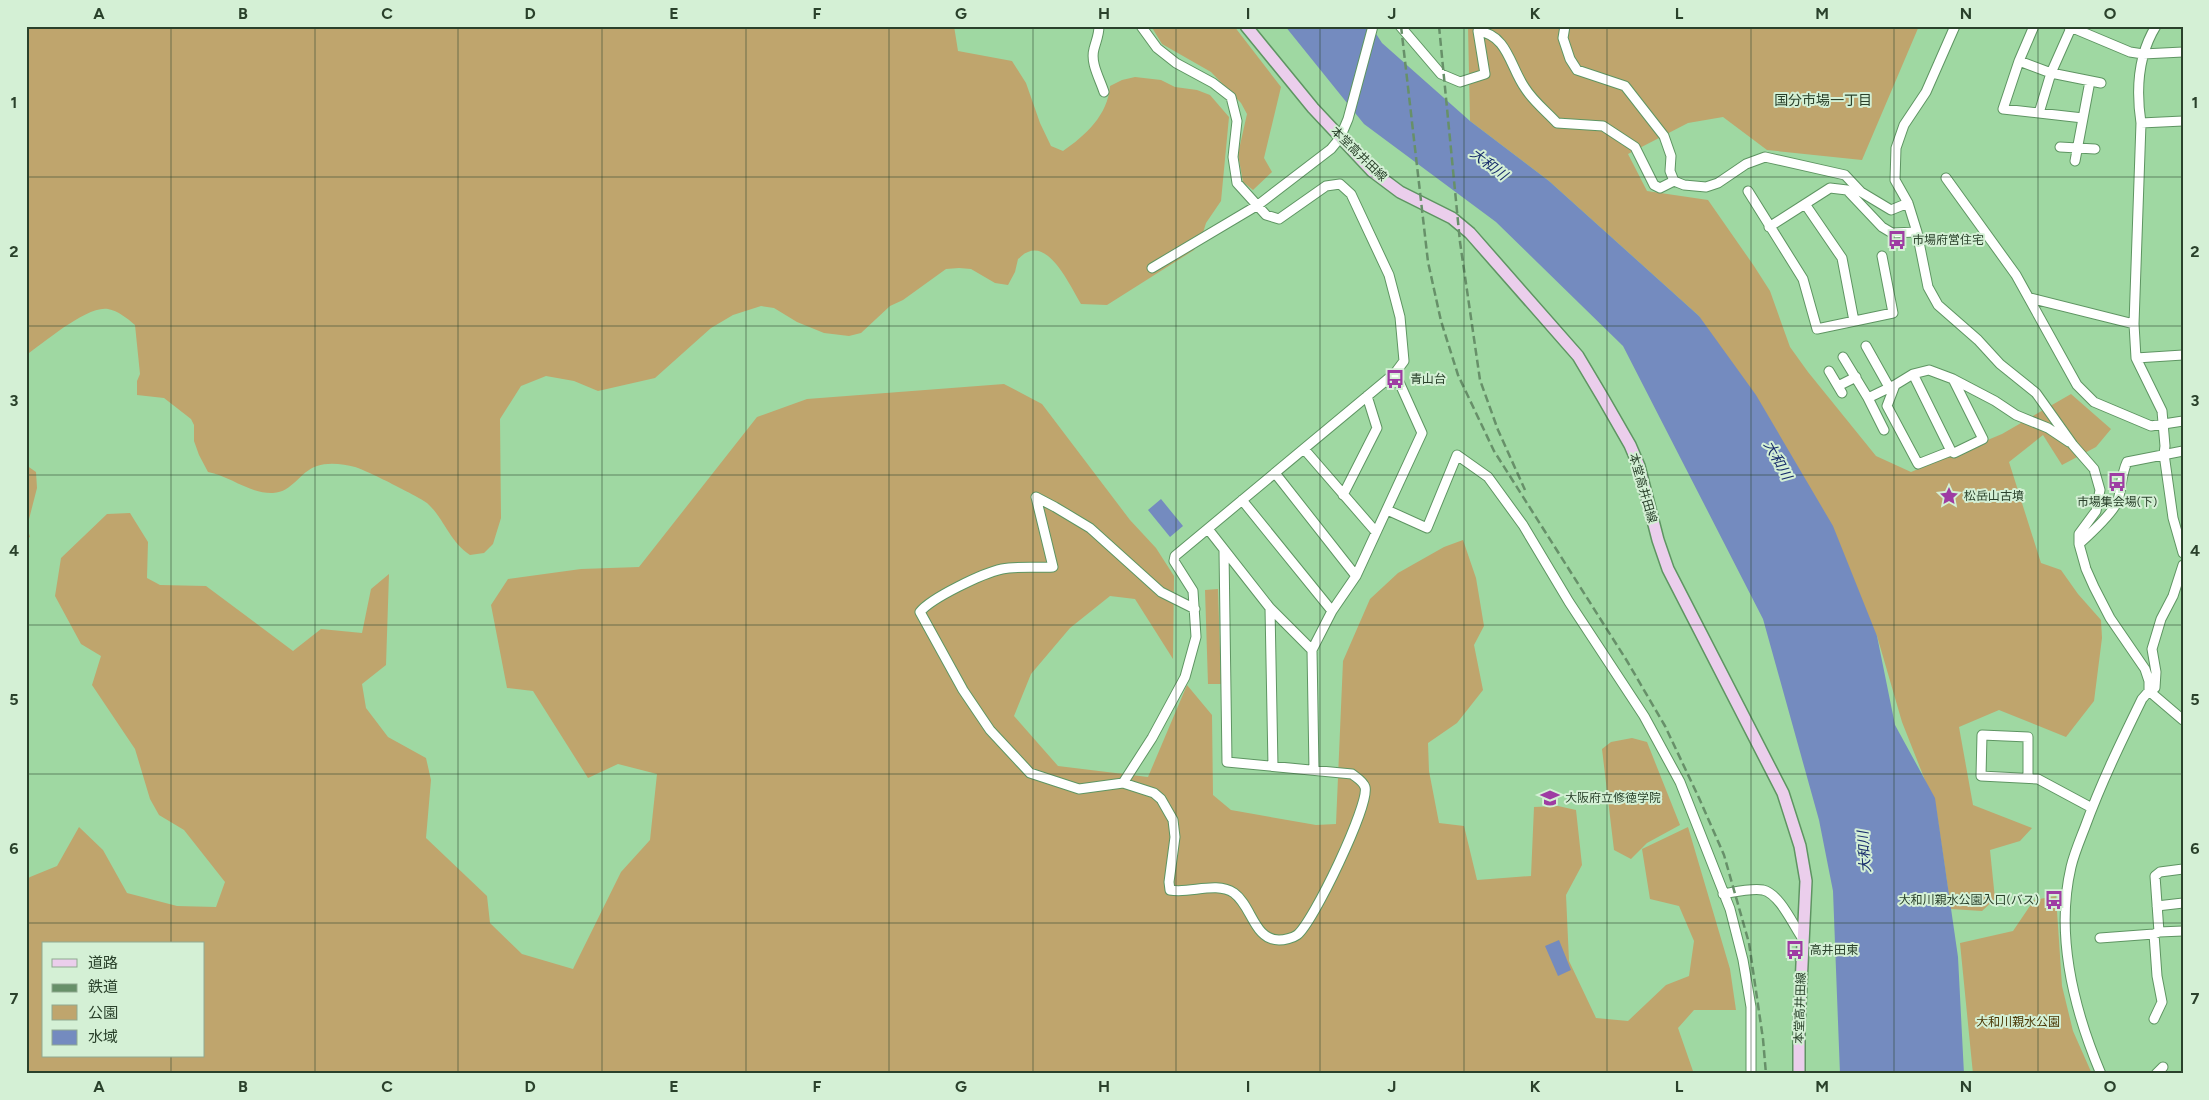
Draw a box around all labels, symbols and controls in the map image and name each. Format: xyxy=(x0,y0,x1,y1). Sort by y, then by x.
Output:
text: A xyxy=(93,4,105,23)
text: B xyxy=(238,4,248,23)
text: C xyxy=(381,4,393,23)
text: D xyxy=(524,4,536,23)
text: E xyxy=(669,4,679,23)
text: F xyxy=(813,4,822,23)
text: G xyxy=(955,4,967,23)
text: H xyxy=(1098,4,1110,23)
text: I xyxy=(1246,4,1250,23)
text: J xyxy=(1388,4,1396,23)
text: K xyxy=(1530,4,1541,23)
text: L xyxy=(1675,4,1684,23)
text: M xyxy=(1815,4,1829,23)
text: N xyxy=(1960,4,1972,23)
text: O xyxy=(2104,4,2117,23)
district label: 国分市場一丁目 xyxy=(1774,92,1872,109)
text: 1 xyxy=(11,93,17,112)
text: 1 xyxy=(2192,93,2198,112)
street label: 本堂高井田線 xyxy=(1328,124,1390,184)
water label: 大和川 xyxy=(1467,145,1512,185)
bus stop icon: 市場府営住宅 xyxy=(1886,229,1908,251)
place label: 市場府営住宅 xyxy=(1912,233,1984,247)
text: 2 xyxy=(9,242,19,261)
text: 2 xyxy=(2190,242,2200,261)
bus stop icon: 青山台 xyxy=(1384,368,1406,390)
place label: 青山台 xyxy=(1410,372,1446,386)
text: 3 xyxy=(10,391,19,410)
text: 3 xyxy=(2191,391,2200,410)
water label: 大和川 xyxy=(1760,438,1796,484)
street label: 本堂高井田線 xyxy=(1626,451,1660,525)
bus stop icon: 市場集会場(下) xyxy=(2106,471,2128,493)
place icon: 松岳山古墳 xyxy=(1938,485,1960,507)
place label: 松岳山古墳 xyxy=(1964,489,2024,503)
place label: 市場集会場(下) xyxy=(2077,495,2157,509)
text: 4 xyxy=(9,541,19,560)
text: 4 xyxy=(2190,541,2200,560)
text: 5 xyxy=(9,690,19,709)
text: 5 xyxy=(2190,690,2200,709)
school or university icon: 大阪府立修徳学院 xyxy=(1539,787,1561,809)
place label: 大阪府立修徳学院 xyxy=(1565,791,1661,805)
water label: 大和川 xyxy=(1854,828,1874,874)
text: 6 xyxy=(9,839,19,858)
text: 6 xyxy=(2190,839,2200,858)
bus stop icon: 大和川親水公園入口(バス) xyxy=(2043,889,2065,911)
place label: 大和川親水公園入口(バス) xyxy=(1899,893,2039,907)
bus stop icon: 高井田東 xyxy=(1784,939,1806,961)
legend xyxy=(42,942,205,1058)
place label: 高井田東 xyxy=(1810,943,1858,957)
text: 道路 xyxy=(88,954,118,972)
street label: 本堂高井田線 xyxy=(1792,972,1808,1044)
text: 鉄道 xyxy=(88,978,118,996)
text: 7 xyxy=(10,989,19,1008)
text: 7 xyxy=(2191,989,2200,1008)
text: 公園 xyxy=(88,1004,118,1022)
park label: 大和川親水公園 xyxy=(1976,1015,2060,1029)
text: 水域 xyxy=(88,1028,118,1046)
text: A xyxy=(93,1077,105,1096)
text: B xyxy=(238,1077,248,1096)
text: C xyxy=(381,1077,393,1096)
text: D xyxy=(524,1077,536,1096)
text: E xyxy=(669,1077,679,1096)
text: F xyxy=(813,1077,822,1096)
text: G xyxy=(955,1077,967,1096)
text: H xyxy=(1098,1077,1110,1096)
text: I xyxy=(1246,1077,1250,1096)
text: J xyxy=(1388,1077,1396,1096)
text: K xyxy=(1530,1077,1541,1096)
text: L xyxy=(1675,1077,1684,1096)
text: M xyxy=(1815,1077,1829,1096)
text: N xyxy=(1960,1077,1972,1096)
text: O xyxy=(2104,1077,2117,1096)

